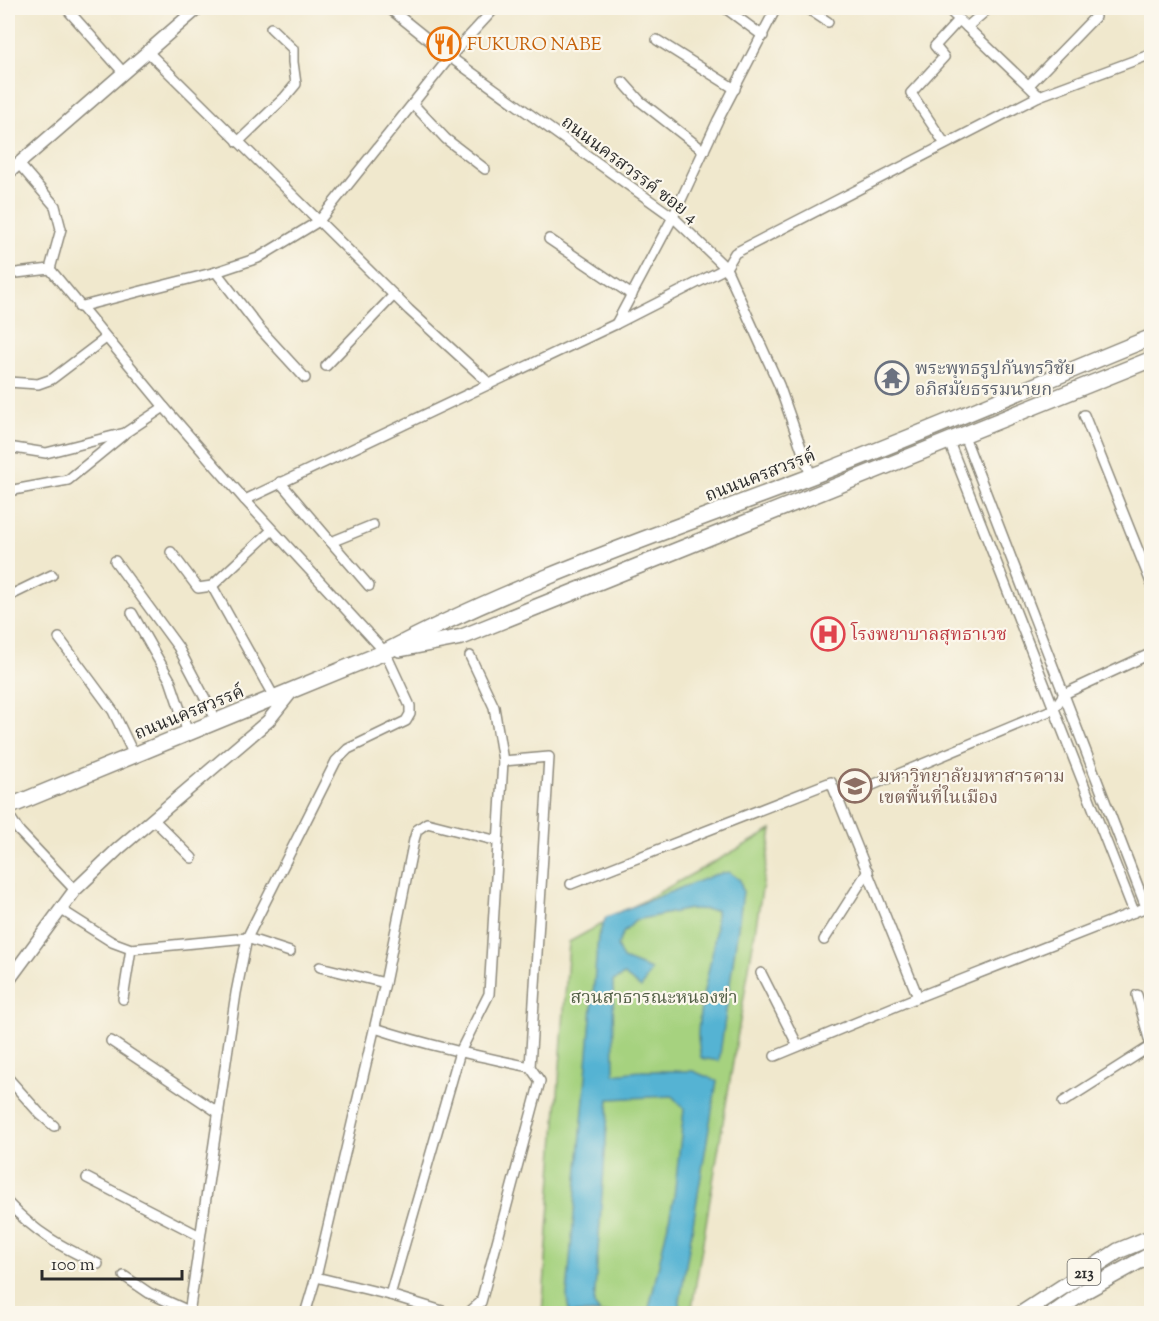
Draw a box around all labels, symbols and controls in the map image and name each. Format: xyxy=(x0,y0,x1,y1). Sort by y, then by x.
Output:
restaurant icon: FUKURO NABE xyxy=(426,26,462,62)
place label: FUKURO NABE xyxy=(467,33,602,59)
street label: ถนนนครสวรรค์ ซอย 4 xyxy=(555,110,703,231)
place label: พระพุทธรูปกันทรวิชัย อภิสมัยธรรมนายก xyxy=(915,357,1075,404)
temple icon: พระพุทธรูปกันทรวิชัย อภิสมัยธรรมนายก xyxy=(874,360,910,396)
street label: ถนนนครสวรรค์ xyxy=(702,444,820,510)
hospital icon: โรงพยาบาลสุทธาเวช xyxy=(810,616,846,652)
place label: โรงพยาบาลสุทธาเวช xyxy=(850,621,1007,649)
street label: ถนนนครสวรรค์ xyxy=(131,680,249,748)
place label: มหาวิทยาลัยมหาสารคาม เขตพื้นที่ในเมือง xyxy=(878,765,1065,812)
school or university icon: มหาวิทยาลัยมหาสารคาม เขตพื้นที่ในเมือง xyxy=(837,768,873,804)
park label: สวนสาธารณะหนองข่า xyxy=(570,986,738,1012)
scale bar xyxy=(42,1243,182,1281)
text: 100 m xyxy=(51,1253,95,1279)
road number: 213 xyxy=(1068,1259,1100,1285)

